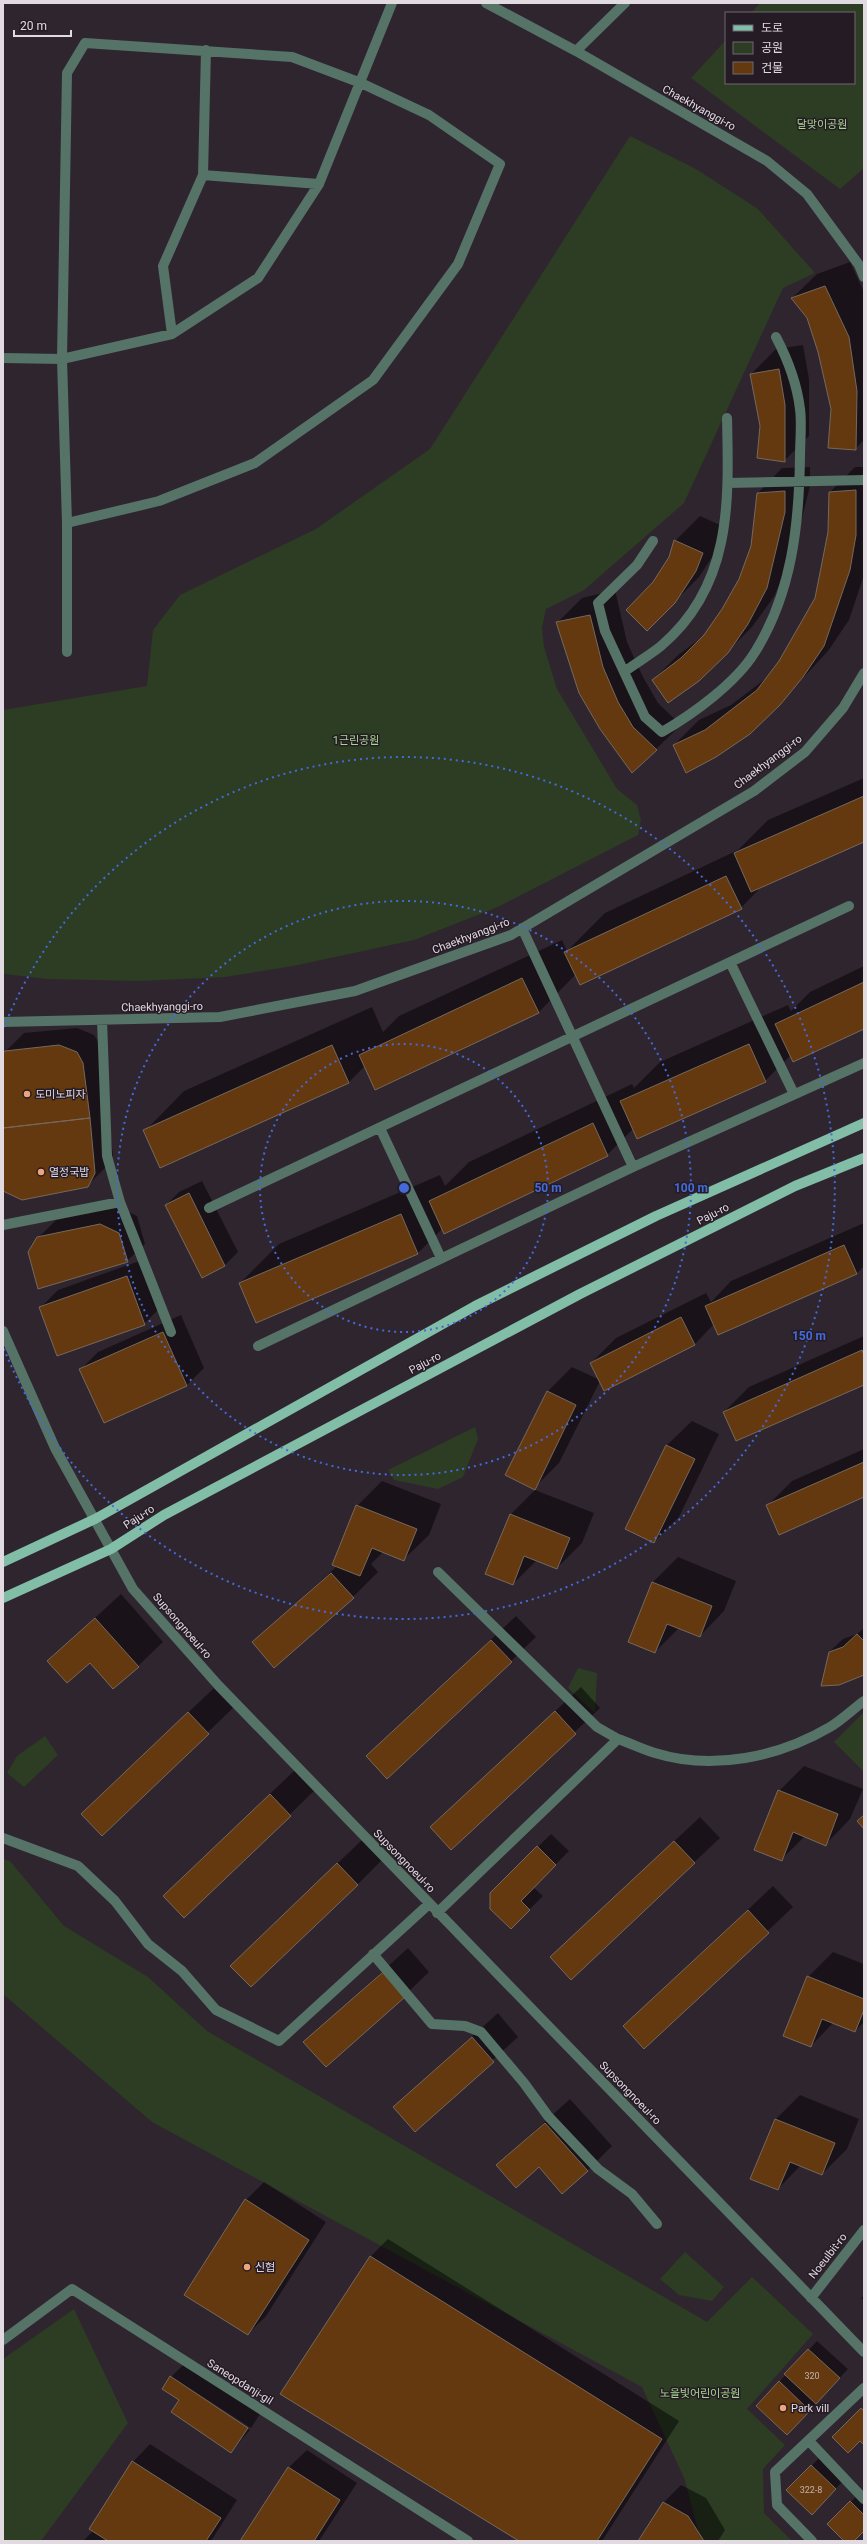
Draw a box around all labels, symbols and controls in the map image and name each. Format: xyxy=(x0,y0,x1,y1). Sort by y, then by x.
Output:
scale bar xyxy=(14,12,71,38)
legend xyxy=(725,12,855,84)
text: 20 m xyxy=(20,19,47,33)
text: 도로 xyxy=(761,21,783,35)
text: 공원 xyxy=(761,41,783,55)
text: 건물 xyxy=(761,61,783,75)
street label: Chaekhyanggi-ro xyxy=(660,82,738,134)
park label: 달맞이공원 xyxy=(797,118,847,131)
street label: Chaekhyanggi-ro xyxy=(731,732,805,792)
park label: 1근린공원 xyxy=(333,734,379,747)
street label: Chaekhyanggi-ro xyxy=(430,915,512,957)
street label: Chaekhyanggi-ro xyxy=(121,1000,203,1014)
place label: 도미노피자 xyxy=(35,1088,86,1101)
marker: 도미노피자 xyxy=(22,1089,32,1099)
place label: 열정국밥 xyxy=(49,1166,89,1179)
marker: 열정국밥 xyxy=(36,1167,46,1177)
centre of rings xyxy=(397,1181,411,1195)
text: 50 m xyxy=(534,1181,562,1195)
text: 100 m xyxy=(674,1181,708,1195)
street label: Paju-ro xyxy=(695,1200,731,1228)
text: 150 m xyxy=(792,1329,826,1343)
street label: Paju-ro xyxy=(407,1349,443,1377)
street label: Paju-ro xyxy=(121,1502,157,1532)
street label: Supsongnoeul-ro xyxy=(150,1590,214,1662)
street label: Supsongnoeul-ro xyxy=(371,1827,437,1895)
street label: Supsongnoeul-ro xyxy=(597,2059,663,2127)
street label: Noeulbit-ro xyxy=(806,2231,850,2281)
place label: 신협 xyxy=(255,2261,275,2274)
marker: 신협 xyxy=(242,2262,252,2272)
street label: Saneopdanji-gil xyxy=(205,2357,275,2407)
house number: 320 xyxy=(804,2371,820,2381)
park label: 노을빛어린이공원 xyxy=(660,2387,740,2400)
place label: Park vill xyxy=(791,2402,829,2415)
marker: Park vill xyxy=(778,2403,788,2413)
house number: 322-8 xyxy=(800,2485,822,2495)

